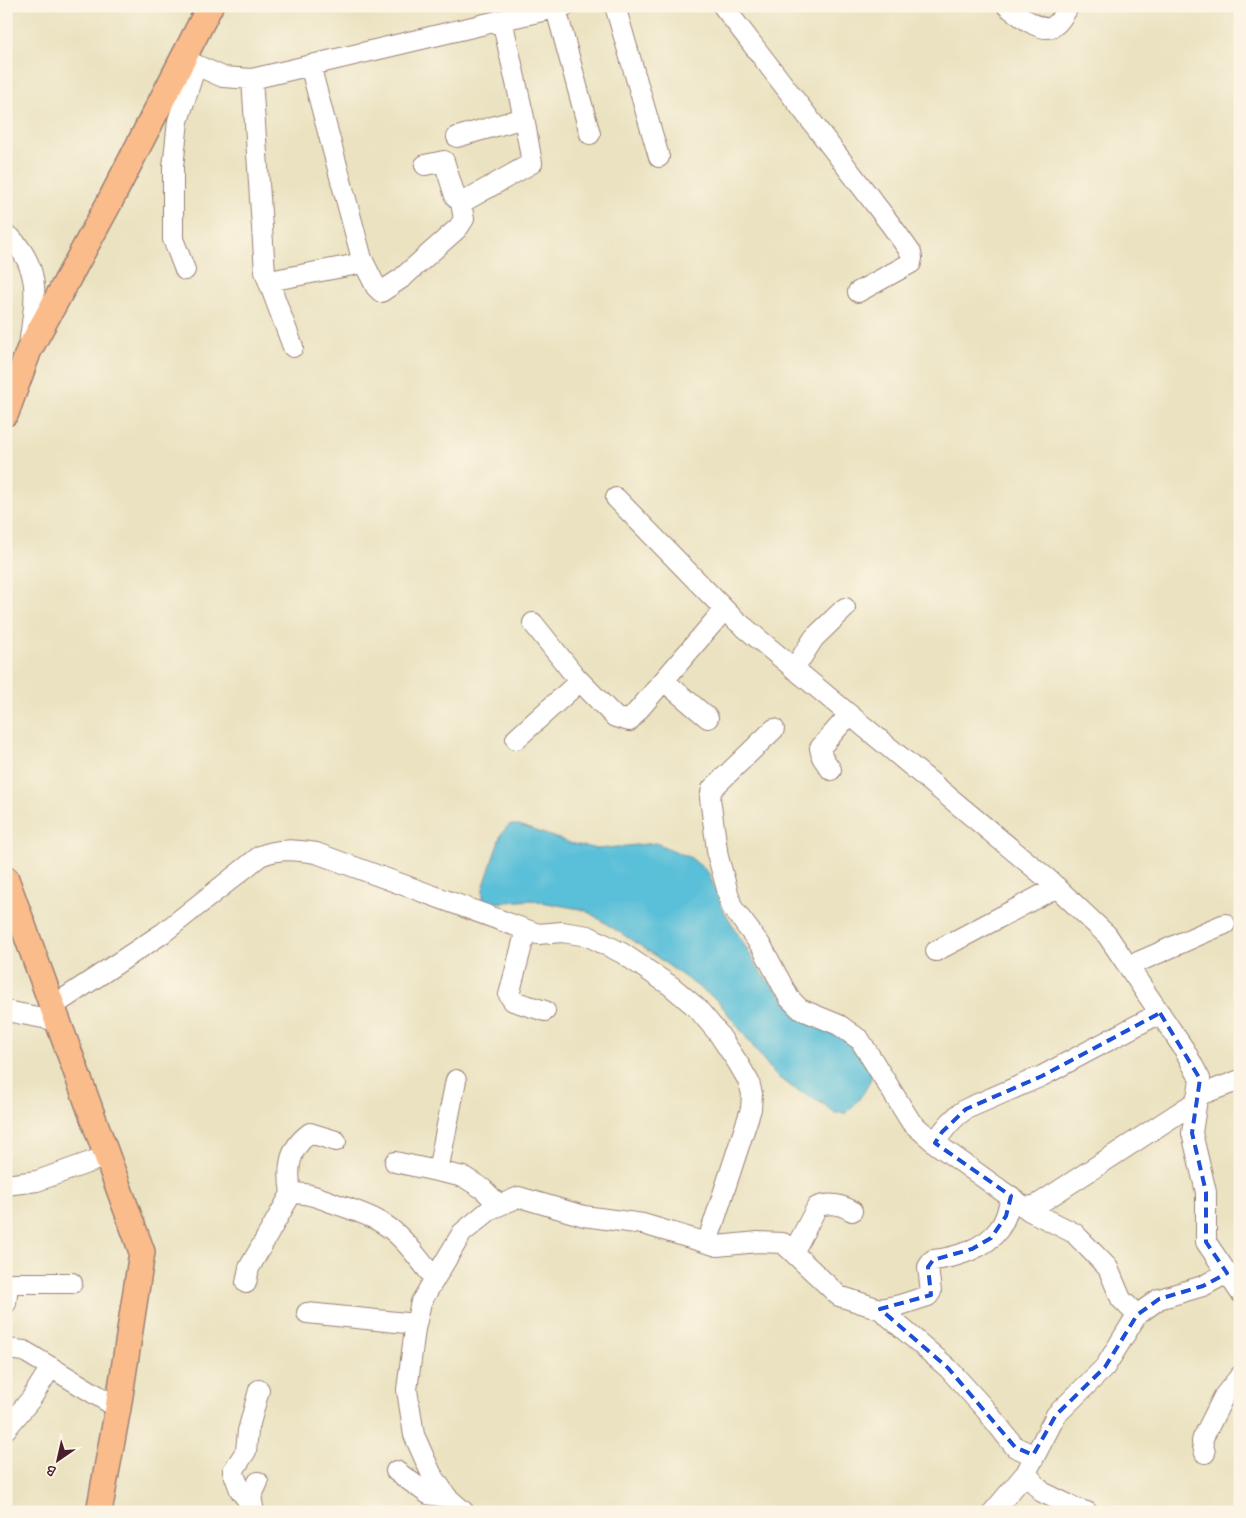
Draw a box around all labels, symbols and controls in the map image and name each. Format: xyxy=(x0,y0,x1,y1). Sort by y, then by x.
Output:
north arrow xyxy=(32,1436,82,1486)
text: B xyxy=(42,1460,60,1480)

